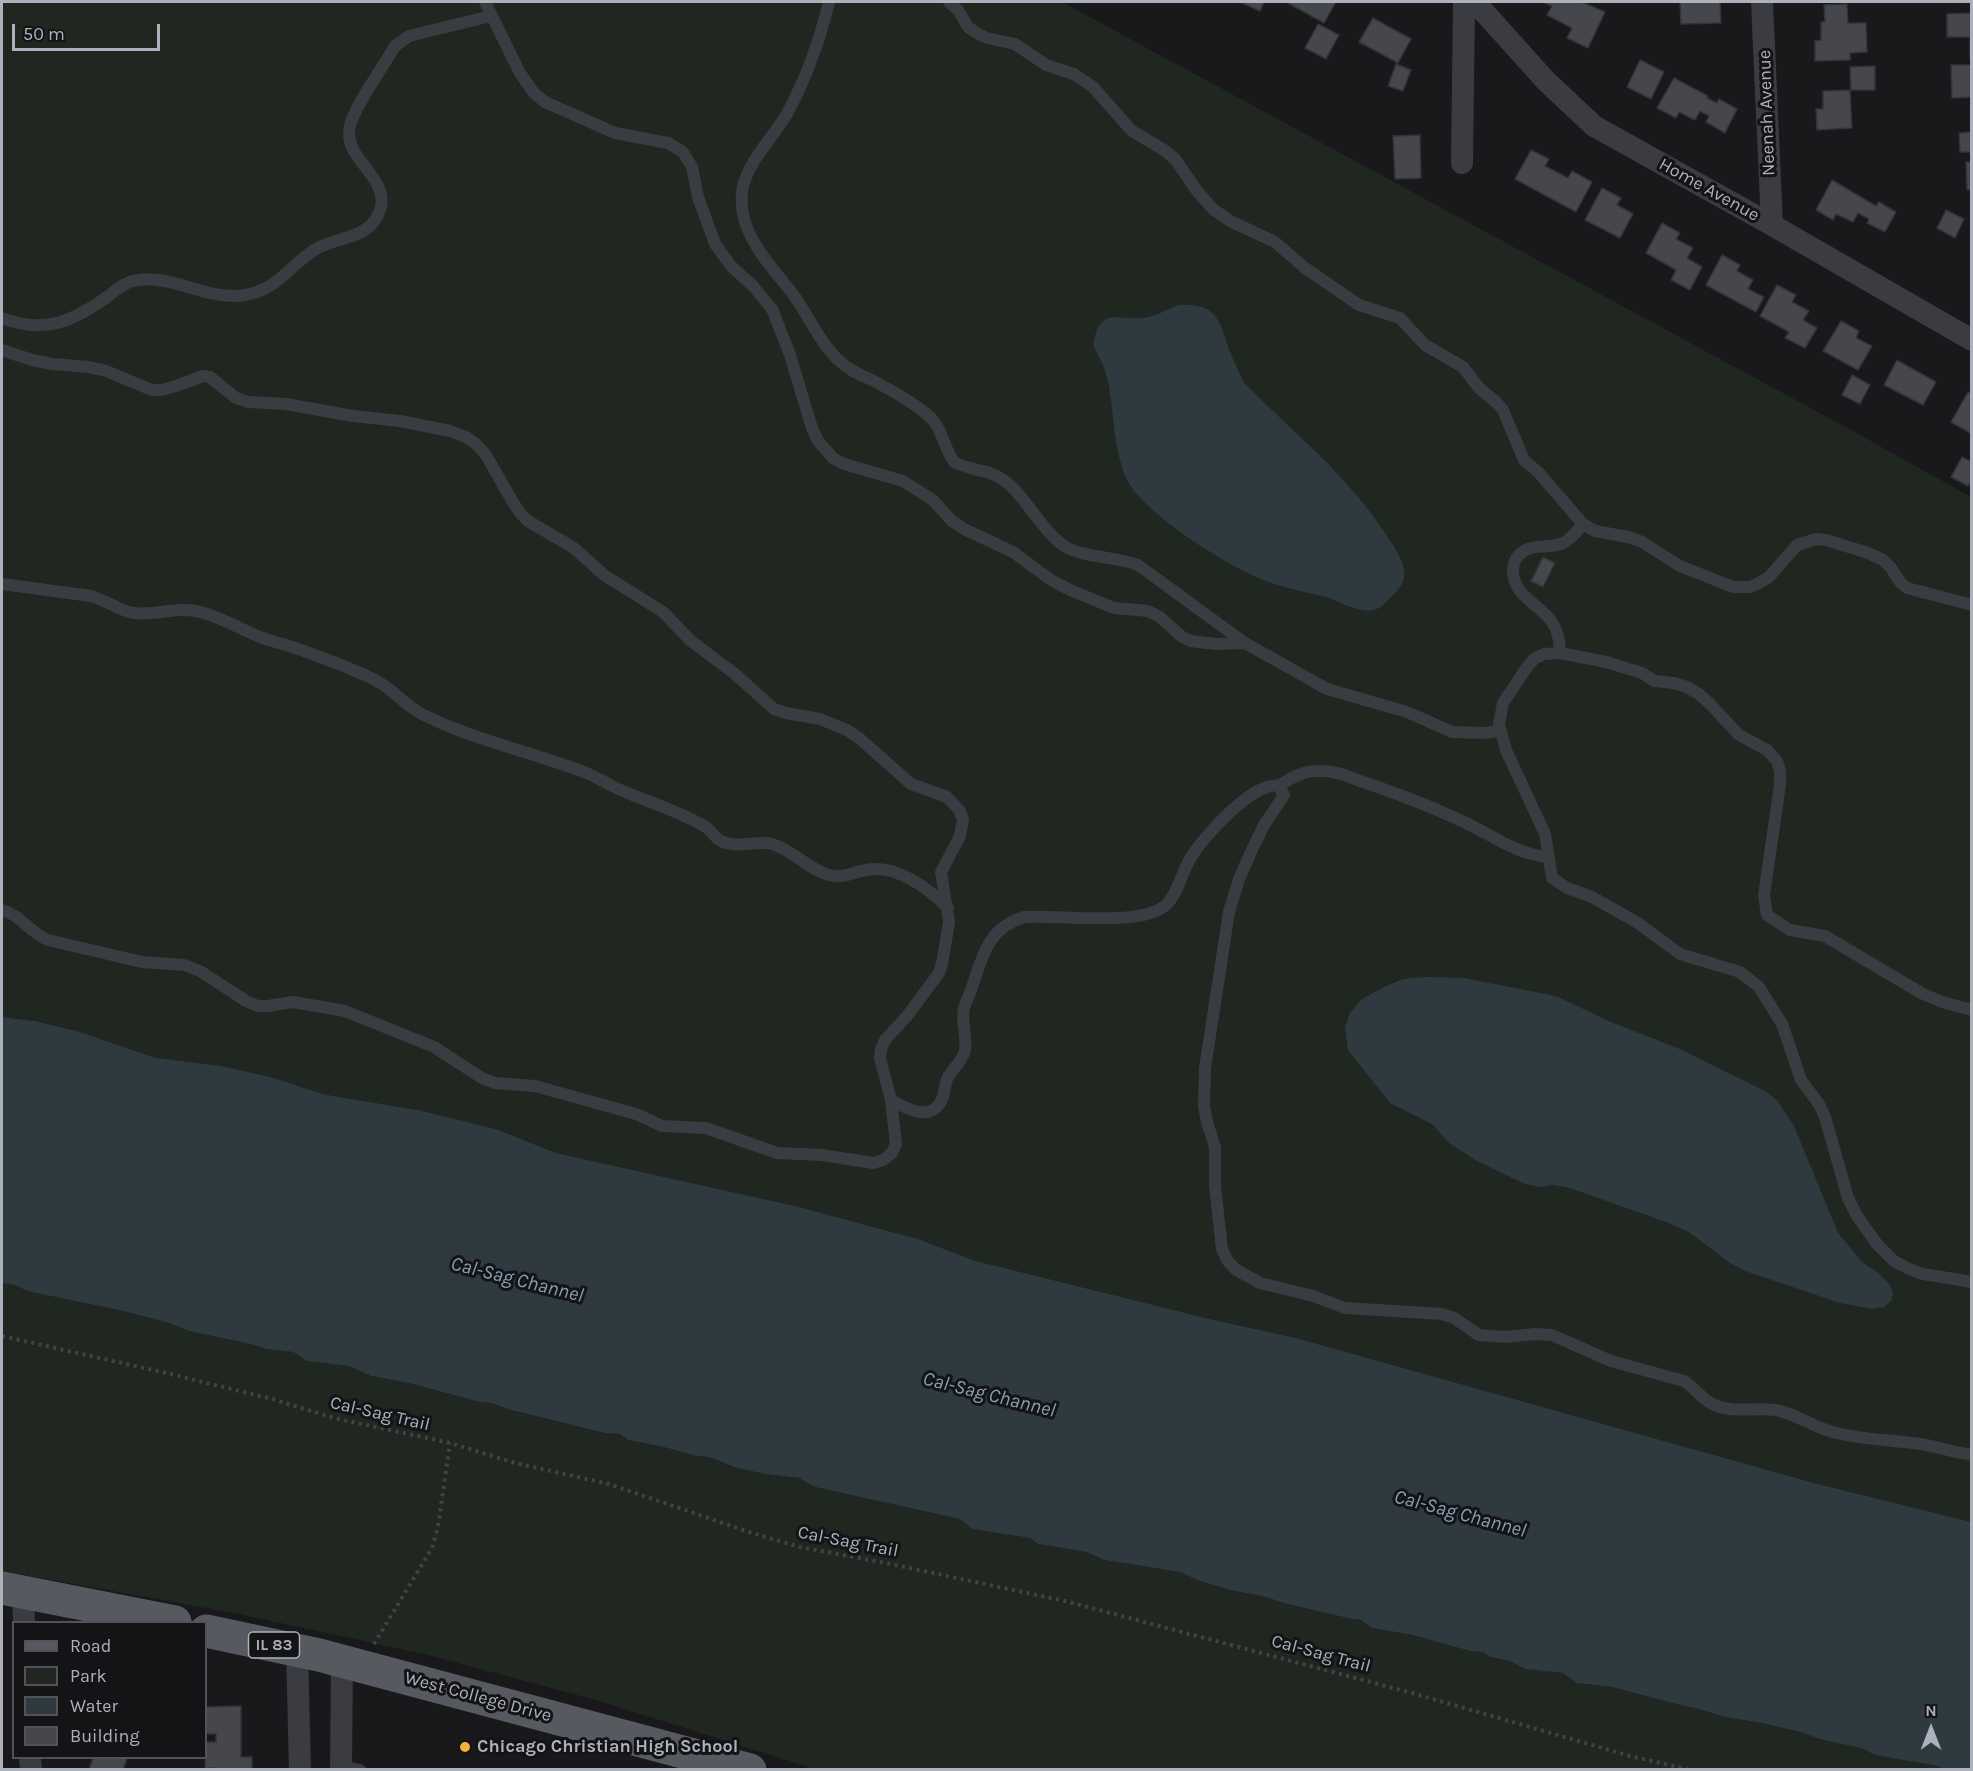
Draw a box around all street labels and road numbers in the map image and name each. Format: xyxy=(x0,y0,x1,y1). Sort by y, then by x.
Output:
street label: Neenah Avenue xyxy=(1754,50,1780,176)
street label: Home Avenue xyxy=(1655,154,1763,226)
street label: Cal-Sag Trail xyxy=(328,1392,432,1436)
street label: Cal-Sag Trail xyxy=(796,1522,900,1562)
street label: Cal-Sag Trail xyxy=(1269,1630,1373,1678)
road number: IL 83 xyxy=(248,1632,300,1658)
street label: West College Drive xyxy=(402,1667,554,1727)

